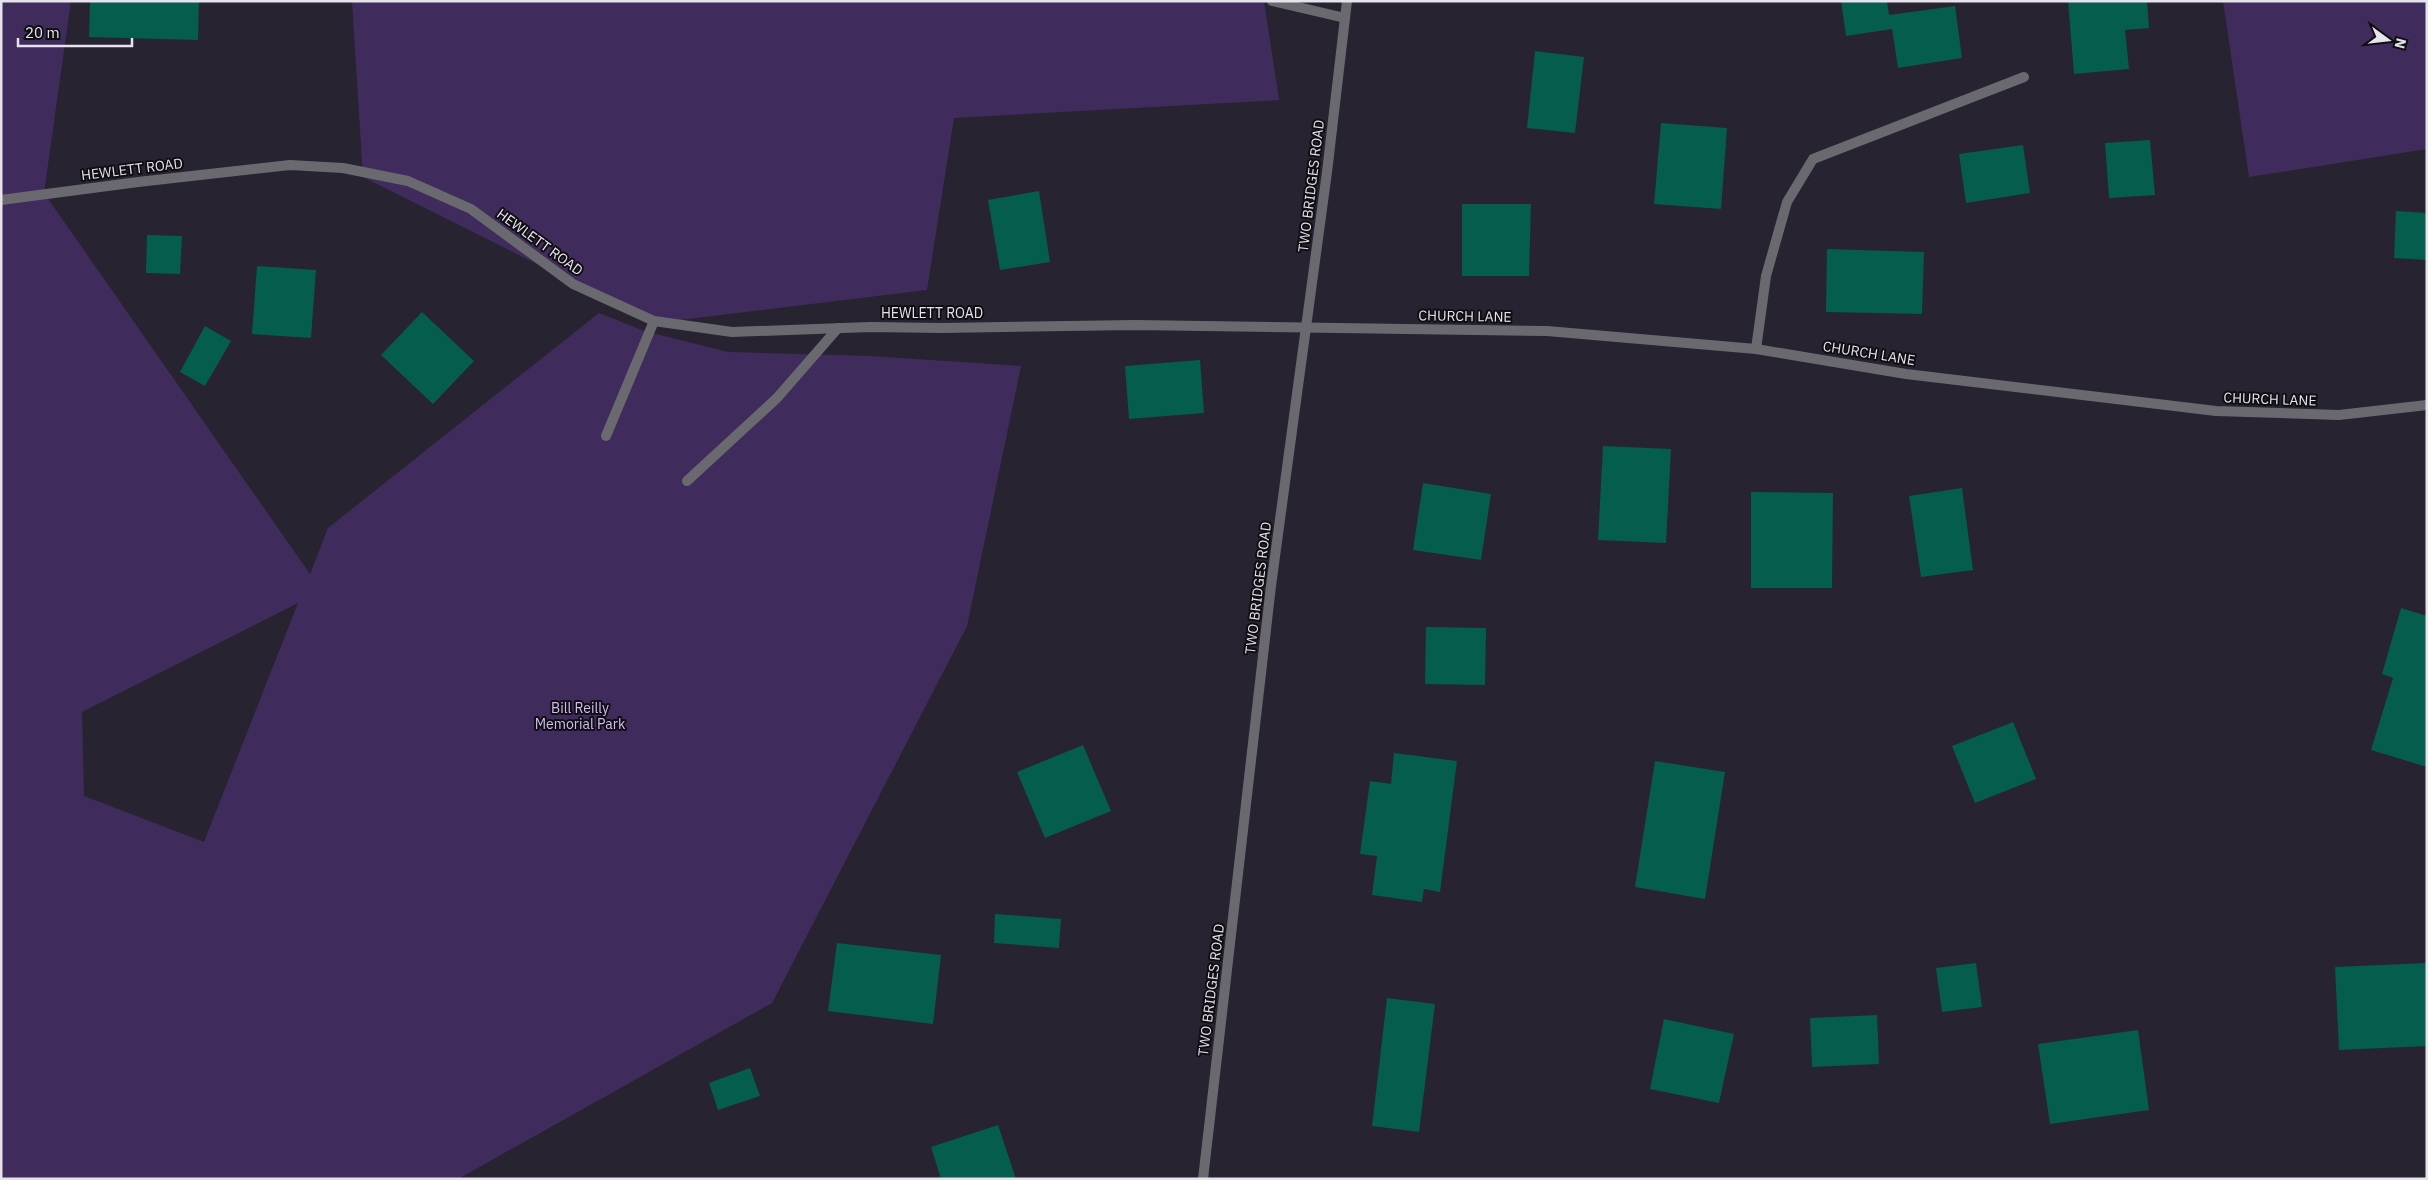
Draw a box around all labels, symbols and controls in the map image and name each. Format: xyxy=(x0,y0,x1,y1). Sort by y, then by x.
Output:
scale bar xyxy=(18,15,131,47)
north arrow xyxy=(2363,15,2413,65)
text: 20 m xyxy=(25,23,60,42)
text: N xyxy=(2391,36,2411,51)
street label: TWO BRIDGES ROAD xyxy=(1294,119,1328,253)
street label: HEWLETT ROAD xyxy=(80,154,184,184)
street label: HEWLETT ROAD xyxy=(493,205,587,279)
street label: HEWLETT ROAD xyxy=(881,304,983,322)
street label: CHURCH LANE xyxy=(1418,306,1512,326)
street label: CHURCH LANE xyxy=(1822,337,1916,369)
street label: CHURCH LANE xyxy=(2223,388,2317,410)
street label: TWO BRIDGES ROAD xyxy=(1241,521,1275,655)
park label: Bill Reilly Memorial Park xyxy=(535,699,626,733)
street label: TWO BRIDGES ROAD xyxy=(1194,923,1228,1057)

